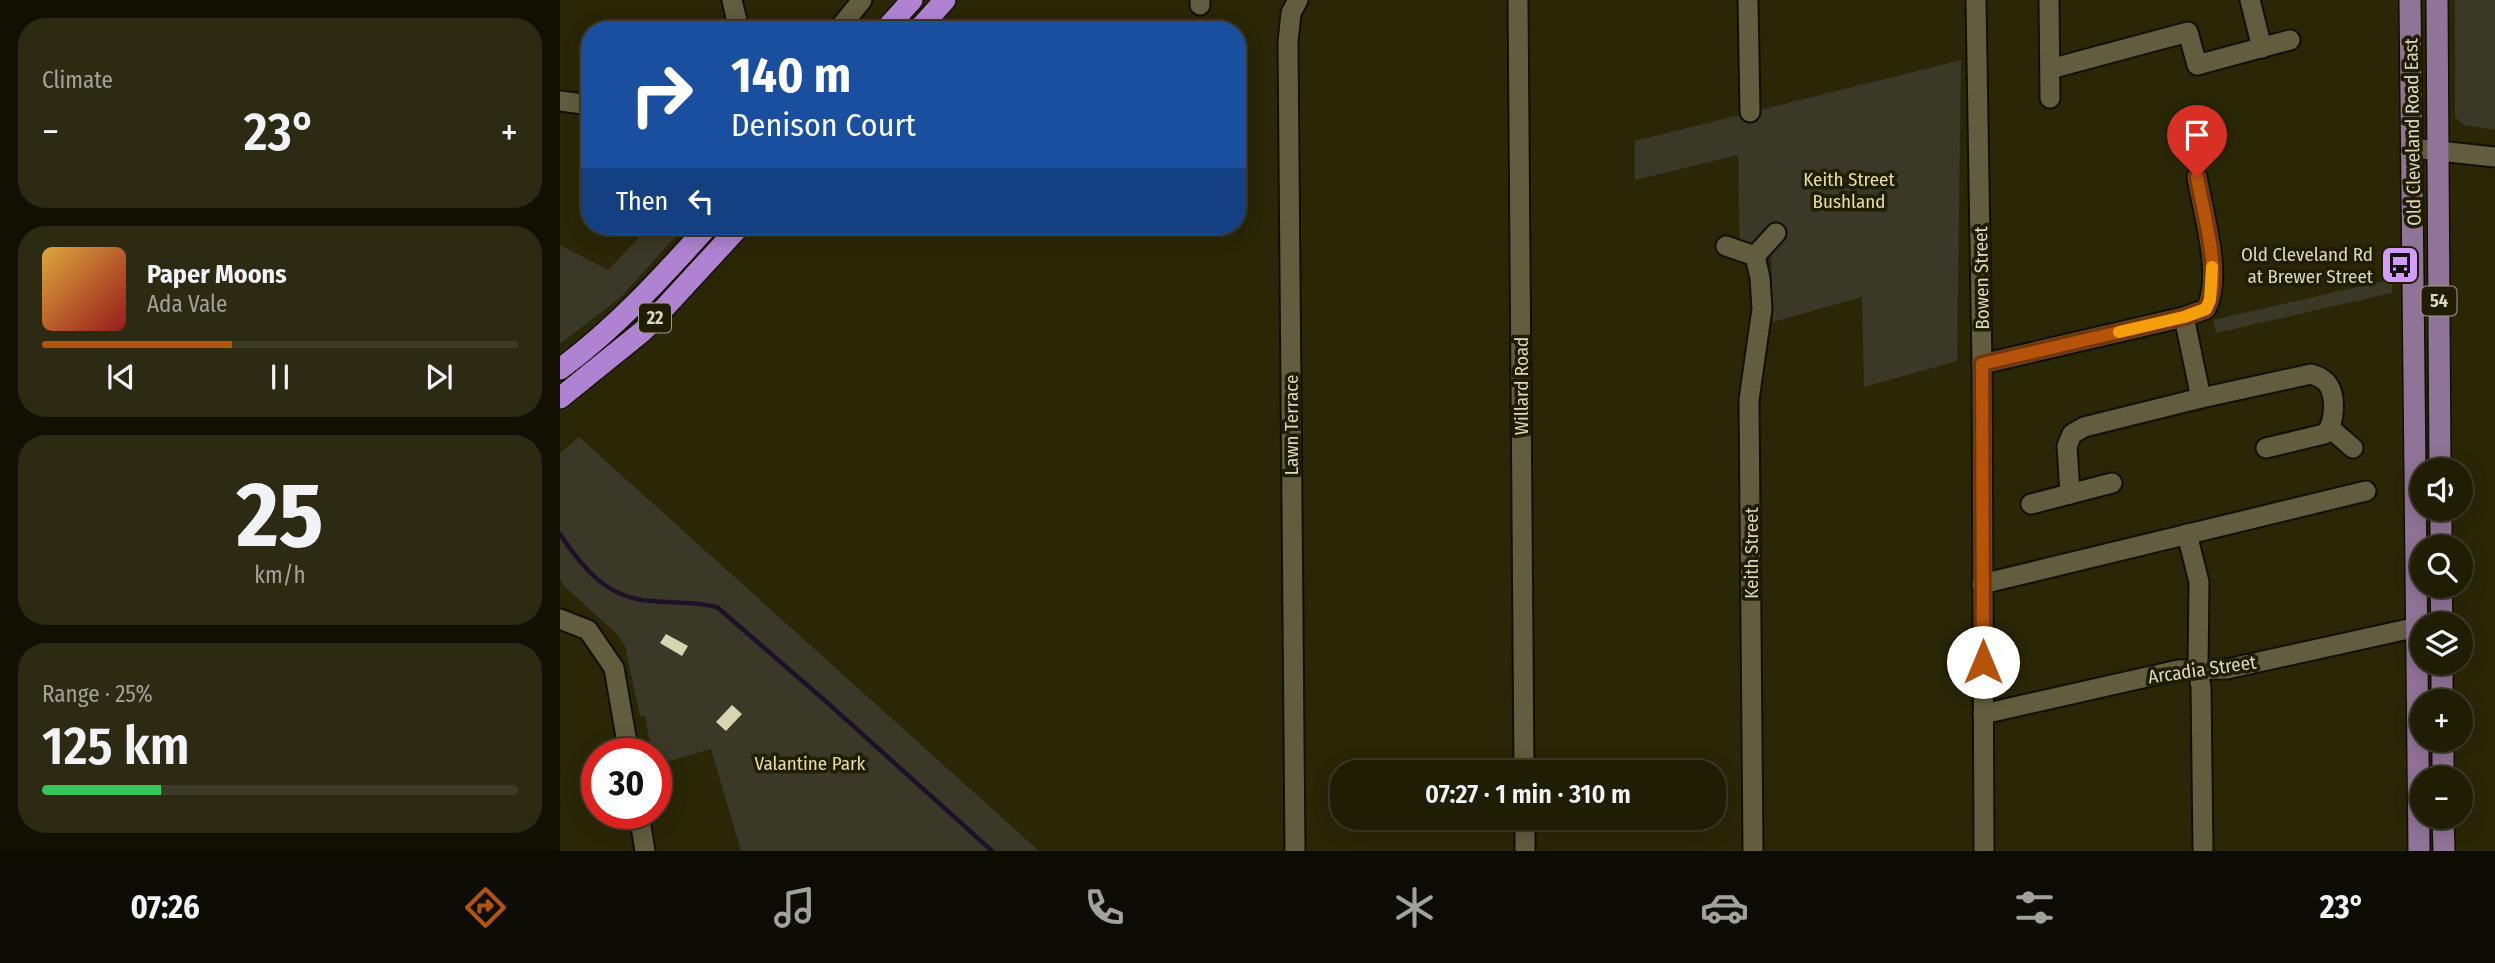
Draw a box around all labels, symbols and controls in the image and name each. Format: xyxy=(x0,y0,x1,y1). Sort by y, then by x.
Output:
street label: Old Cleveland Road East xyxy=(2399,37,2426,226)
text: 140 m xyxy=(731,46,851,105)
icon: right xyxy=(616,49,707,140)
text: Climate xyxy=(42,66,113,94)
text: 23° xyxy=(244,101,316,164)
pin xyxy=(2167,105,2227,177)
text: Denison Court xyxy=(731,106,916,144)
text: − xyxy=(42,109,59,155)
text: + xyxy=(501,109,518,155)
icon: arrive xyxy=(2178,116,2216,154)
park label: Keith Street Bushland xyxy=(1803,168,1895,213)
icon: left xyxy=(682,182,720,220)
text: Then xyxy=(616,186,668,217)
street label: Bowen Street xyxy=(1969,225,1994,330)
place label: Old Cleveland Rd at Brewer Street xyxy=(2241,243,2374,288)
bus stop icon: Old Cleveland Rd at Brewer Street xyxy=(2379,244,2421,286)
text: Paper Moons xyxy=(147,259,287,290)
road number: 54 xyxy=(2422,286,2456,316)
text: Ada Vale xyxy=(147,290,227,318)
road number: 22 xyxy=(639,304,671,332)
street label: Willard Road xyxy=(1510,337,1533,435)
icon: previous xyxy=(102,358,140,396)
icon: pause xyxy=(261,358,299,396)
icon: next xyxy=(420,358,458,396)
street label: Lawn Terrace xyxy=(1280,375,1303,475)
map controls xyxy=(2410,458,2473,829)
button: sound xyxy=(2410,458,2473,521)
text: 25 xyxy=(237,461,323,570)
street label: Keith Street xyxy=(1740,507,1763,599)
button: search xyxy=(2410,535,2473,598)
text: km/h xyxy=(254,561,306,589)
button: layers xyxy=(2410,612,2473,675)
position arrow xyxy=(1946,625,2020,699)
street label: Arcadia Street xyxy=(2147,650,2258,688)
text: Range · 25% xyxy=(42,680,153,708)
button: + xyxy=(2410,689,2473,752)
text: 125 km xyxy=(42,715,189,778)
speed limit sign: 30 xyxy=(581,738,672,829)
park label: Valantine Park xyxy=(755,752,866,775)
button: − xyxy=(2410,766,2473,829)
text: 07:27 · 1 min · 310 m xyxy=(1425,779,1631,810)
icon: directions xyxy=(461,883,510,932)
icon: music xyxy=(770,883,819,932)
icon: phone xyxy=(1080,883,1129,932)
icon: climate xyxy=(1390,883,1439,932)
icon: car xyxy=(1700,883,1749,932)
icon: filters xyxy=(2010,883,2059,932)
text: 07:26 xyxy=(130,888,200,926)
text: 23° xyxy=(2320,888,2365,926)

